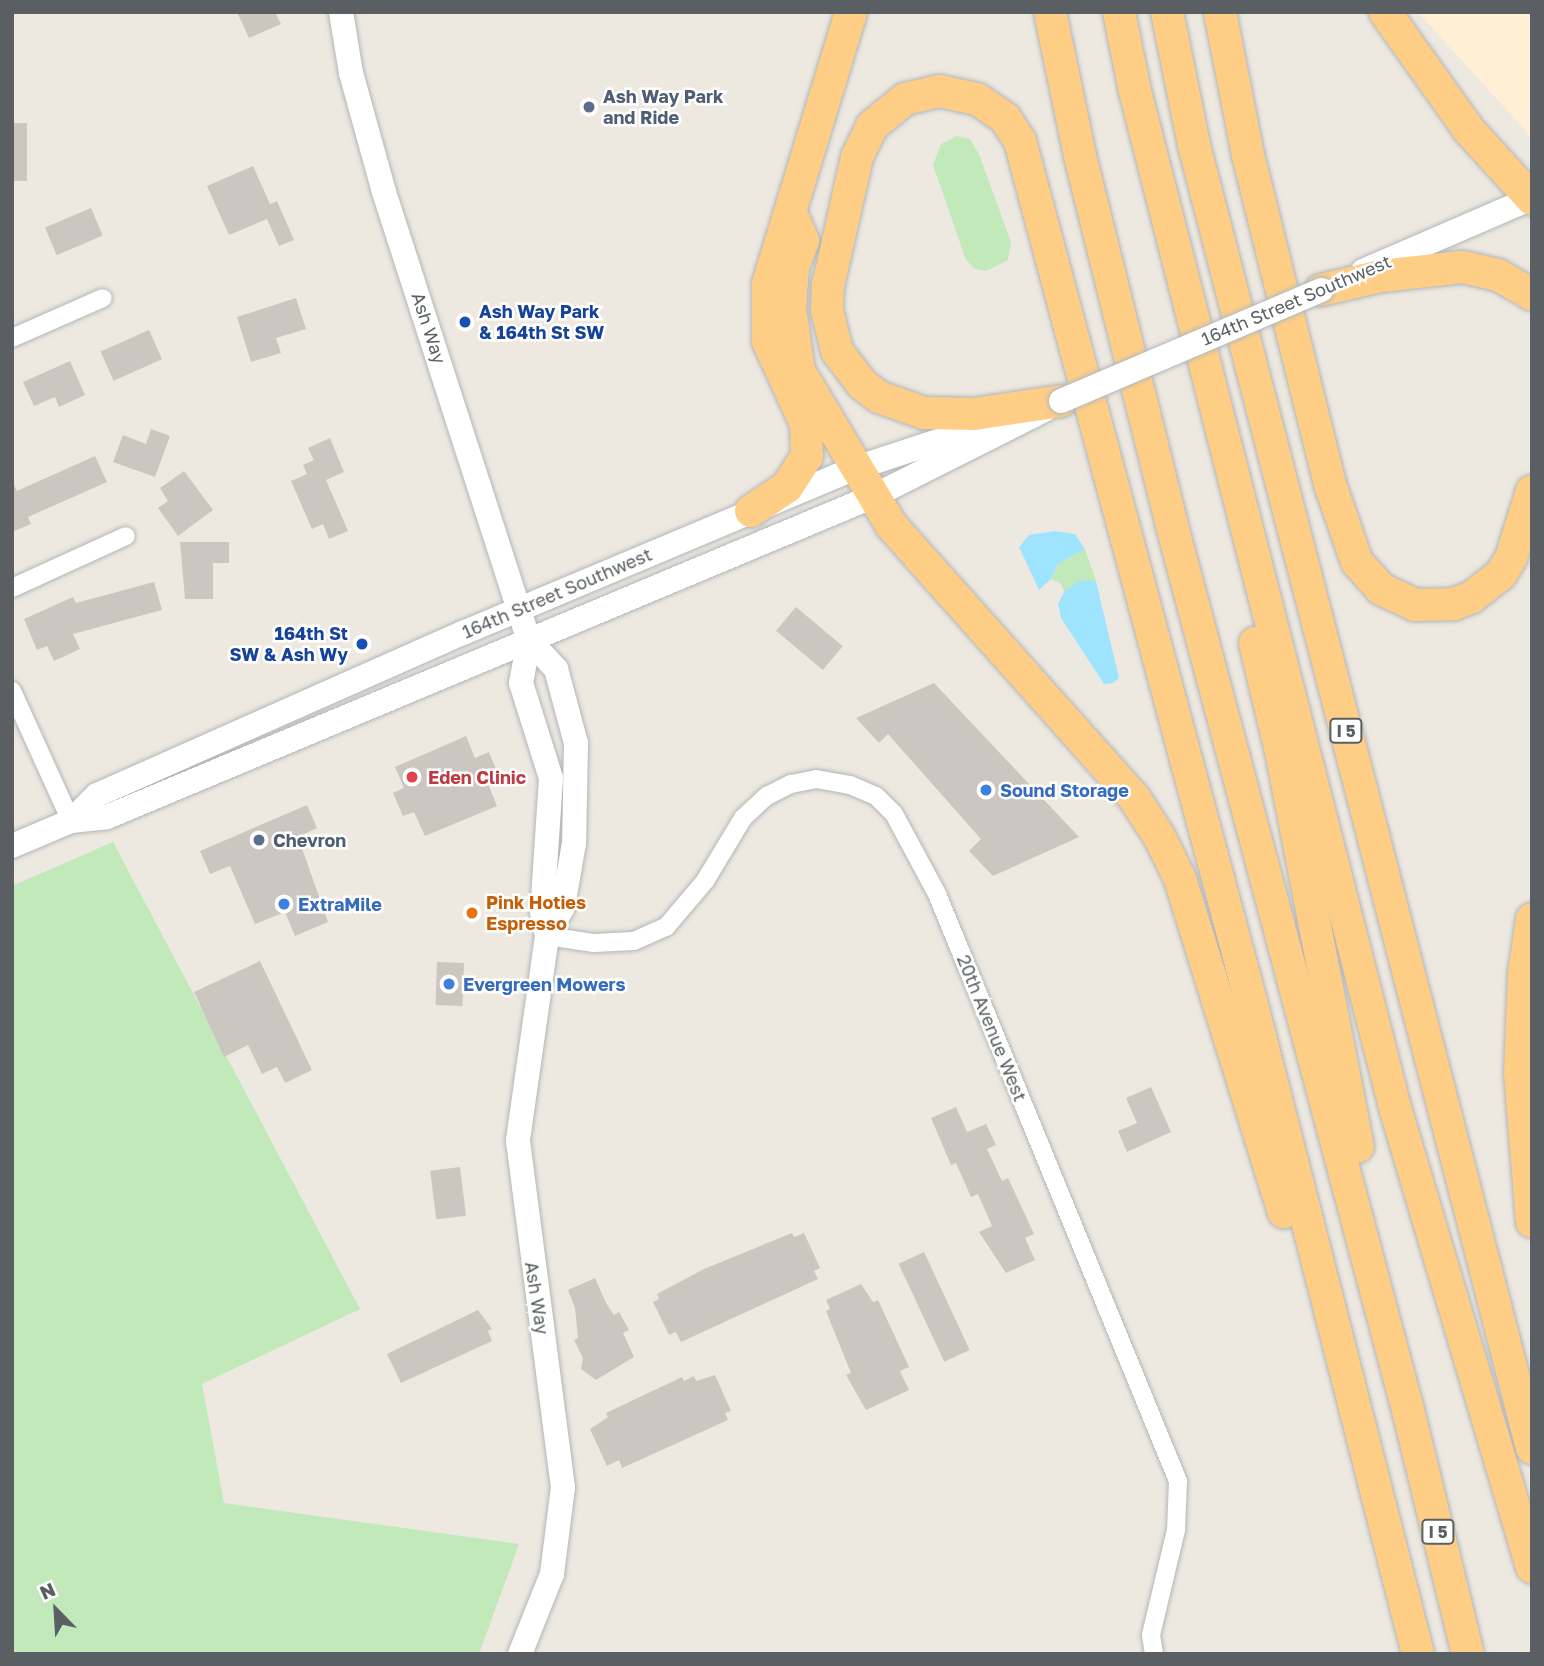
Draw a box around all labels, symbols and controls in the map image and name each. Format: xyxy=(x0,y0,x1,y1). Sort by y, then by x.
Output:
place label: Ash Way Park and Ride xyxy=(603,86,723,128)
marker: Ash Way Park and Ride xyxy=(581,99,597,115)
street label: 164th Street Southwest xyxy=(1198,250,1394,350)
street label: Ash Way xyxy=(407,290,451,366)
place label: Ash Way Park & 164th St SW xyxy=(479,301,604,344)
marker: Ash Way Park & 164th St SW xyxy=(457,314,473,330)
street label: 164th Street Southwest xyxy=(459,543,655,643)
place label: 164th St SW & Ash Wy xyxy=(229,623,348,666)
marker: 164th St SW & Ash Wy xyxy=(354,636,370,652)
road number: I 5 xyxy=(1328,718,1364,744)
place label: Eden Clinic xyxy=(428,766,526,788)
marker: Eden Clinic xyxy=(402,767,422,787)
place label: Sound Storage xyxy=(1000,779,1129,801)
marker: Sound Storage xyxy=(978,782,994,798)
place label: Chevron xyxy=(273,829,346,851)
marker: Chevron xyxy=(251,832,267,848)
place label: Pink Hoties Espresso xyxy=(486,892,586,934)
place label: ExtraMile xyxy=(298,893,382,915)
marker: ExtraMile xyxy=(276,896,292,912)
marker: Pink Hoties Espresso xyxy=(464,905,480,921)
street label: 20th Avenue West xyxy=(953,952,1031,1104)
place label: Evergreen Mowers xyxy=(463,973,626,995)
marker: Evergreen Mowers xyxy=(441,976,457,992)
street label: Ash Way xyxy=(521,1260,553,1336)
road number: I 5 xyxy=(1420,1520,1456,1544)
north arrow xyxy=(21,1575,91,1645)
text: N xyxy=(36,1577,59,1604)

